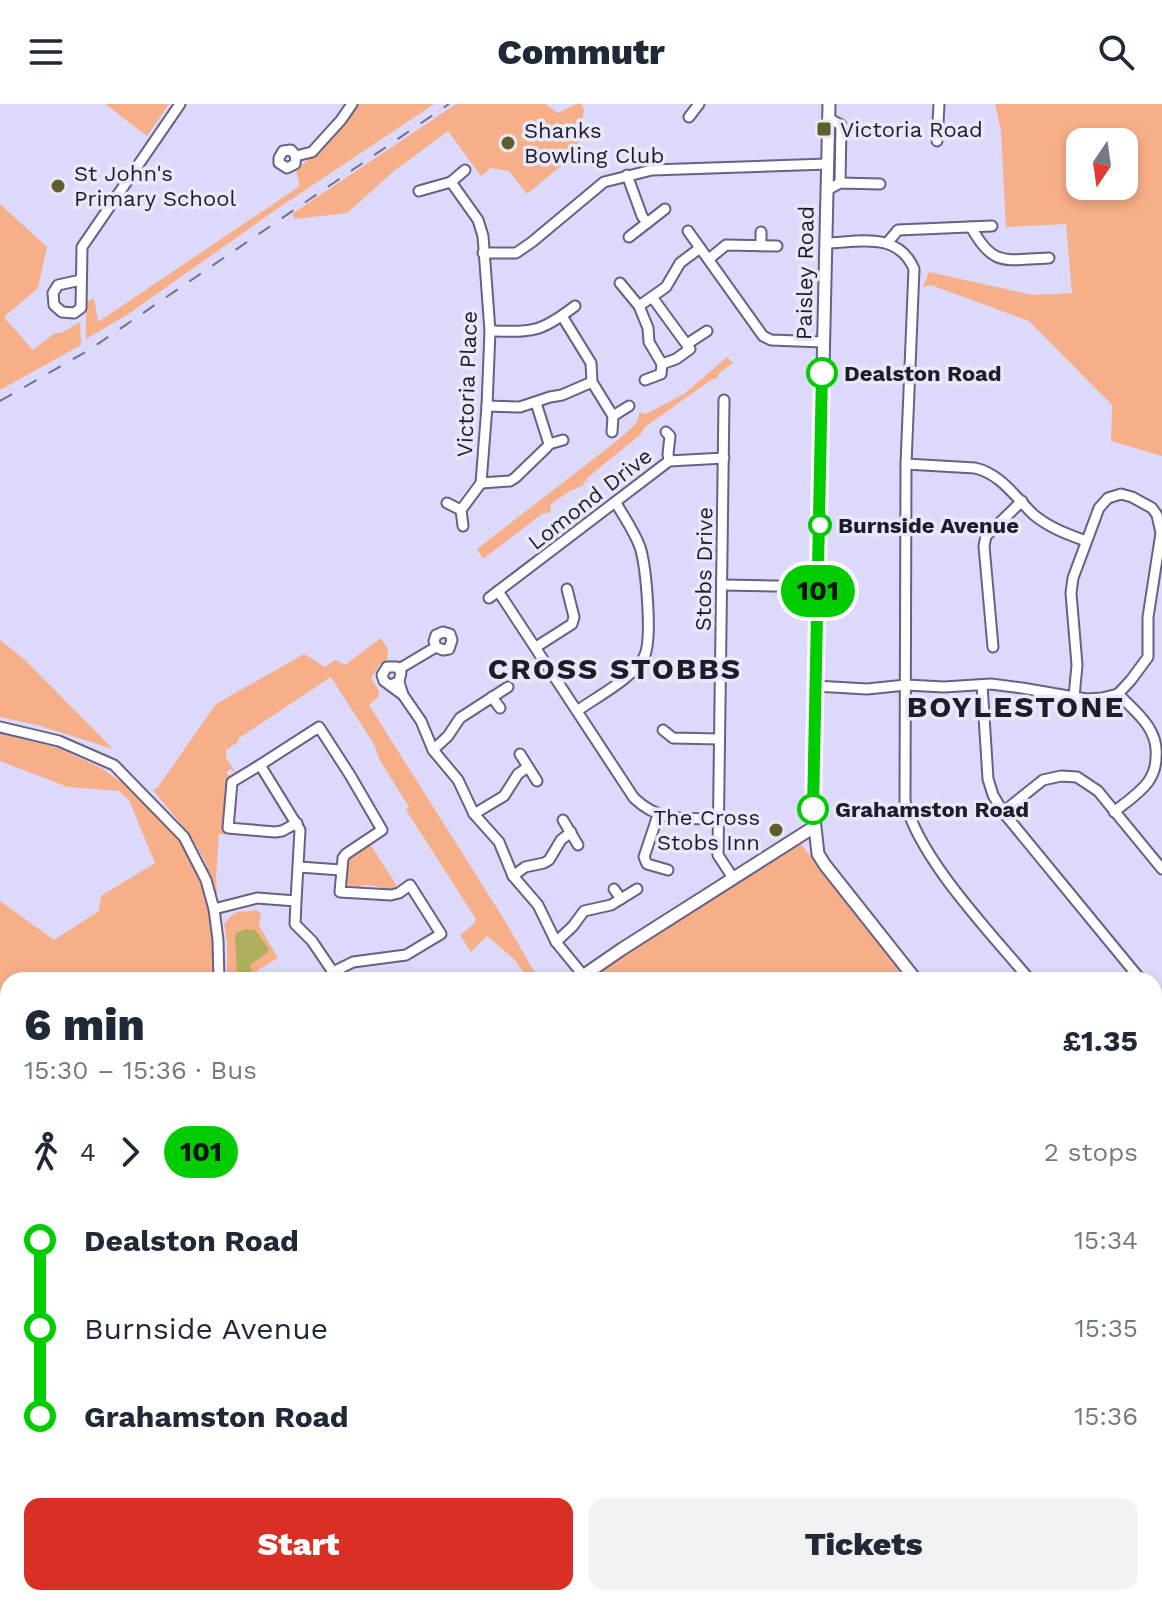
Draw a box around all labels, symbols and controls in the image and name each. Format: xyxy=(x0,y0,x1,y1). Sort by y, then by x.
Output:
icon: menu xyxy=(24,30,68,74)
icon: search xyxy=(1094,30,1138,74)
text: Commutr xyxy=(497,31,665,73)
place label: Victoria Road xyxy=(840,117,983,142)
place label: Shanks Bowling Club xyxy=(524,118,664,168)
marker: Victoria Road xyxy=(815,120,833,138)
north arrow xyxy=(1066,128,1138,200)
map controls xyxy=(1066,128,1138,200)
marker: Shanks Bowling Club xyxy=(499,134,517,152)
place label: St John's Primary School xyxy=(74,161,236,211)
marker: St John's Primary School xyxy=(49,177,67,195)
street label: Paisley Road xyxy=(791,206,819,340)
street label: Victoria Place xyxy=(452,310,482,458)
marker: Dealston Road xyxy=(807,358,837,388)
place label: Dealston Road xyxy=(844,361,1001,386)
street label: Lomond Drive xyxy=(523,443,657,555)
street label: Stobs Drive xyxy=(690,507,718,631)
place label: Burnside Avenue xyxy=(838,513,1019,538)
marker: Burnside Avenue xyxy=(809,514,831,536)
line badge: 101 xyxy=(772,565,864,617)
text: 101 xyxy=(797,574,839,607)
district label: CROSS STOBBS xyxy=(488,651,742,686)
district label: BOYLESTONE xyxy=(907,689,1125,724)
marker: Grahamston Road xyxy=(798,794,828,824)
place label: Grahamston Road xyxy=(835,797,1029,822)
place label: The Cross Stobs Inn xyxy=(653,805,760,855)
marker: The Cross Stobs Inn xyxy=(767,821,785,839)
text: 6 min xyxy=(24,999,145,1051)
text: £1.35 xyxy=(1062,1023,1138,1058)
text: 15:30 – 15:36 · Bus xyxy=(24,1055,257,1085)
icon: walk xyxy=(24,1130,68,1174)
icon: forward xyxy=(108,1130,152,1174)
text: 101 xyxy=(180,1135,222,1168)
text: 4 xyxy=(80,1137,96,1167)
text: 2 stops xyxy=(1044,1137,1138,1167)
text: Dealston Road xyxy=(84,1223,299,1258)
text: 15:34 xyxy=(1074,1225,1138,1255)
text: Burnside Avenue xyxy=(84,1311,328,1346)
text: 15:35 xyxy=(1075,1313,1138,1343)
text: Grahamston Road xyxy=(84,1399,349,1434)
text: 15:36 xyxy=(1074,1401,1138,1431)
button: Start xyxy=(24,1498,573,1590)
button: Tickets xyxy=(589,1498,1138,1590)

